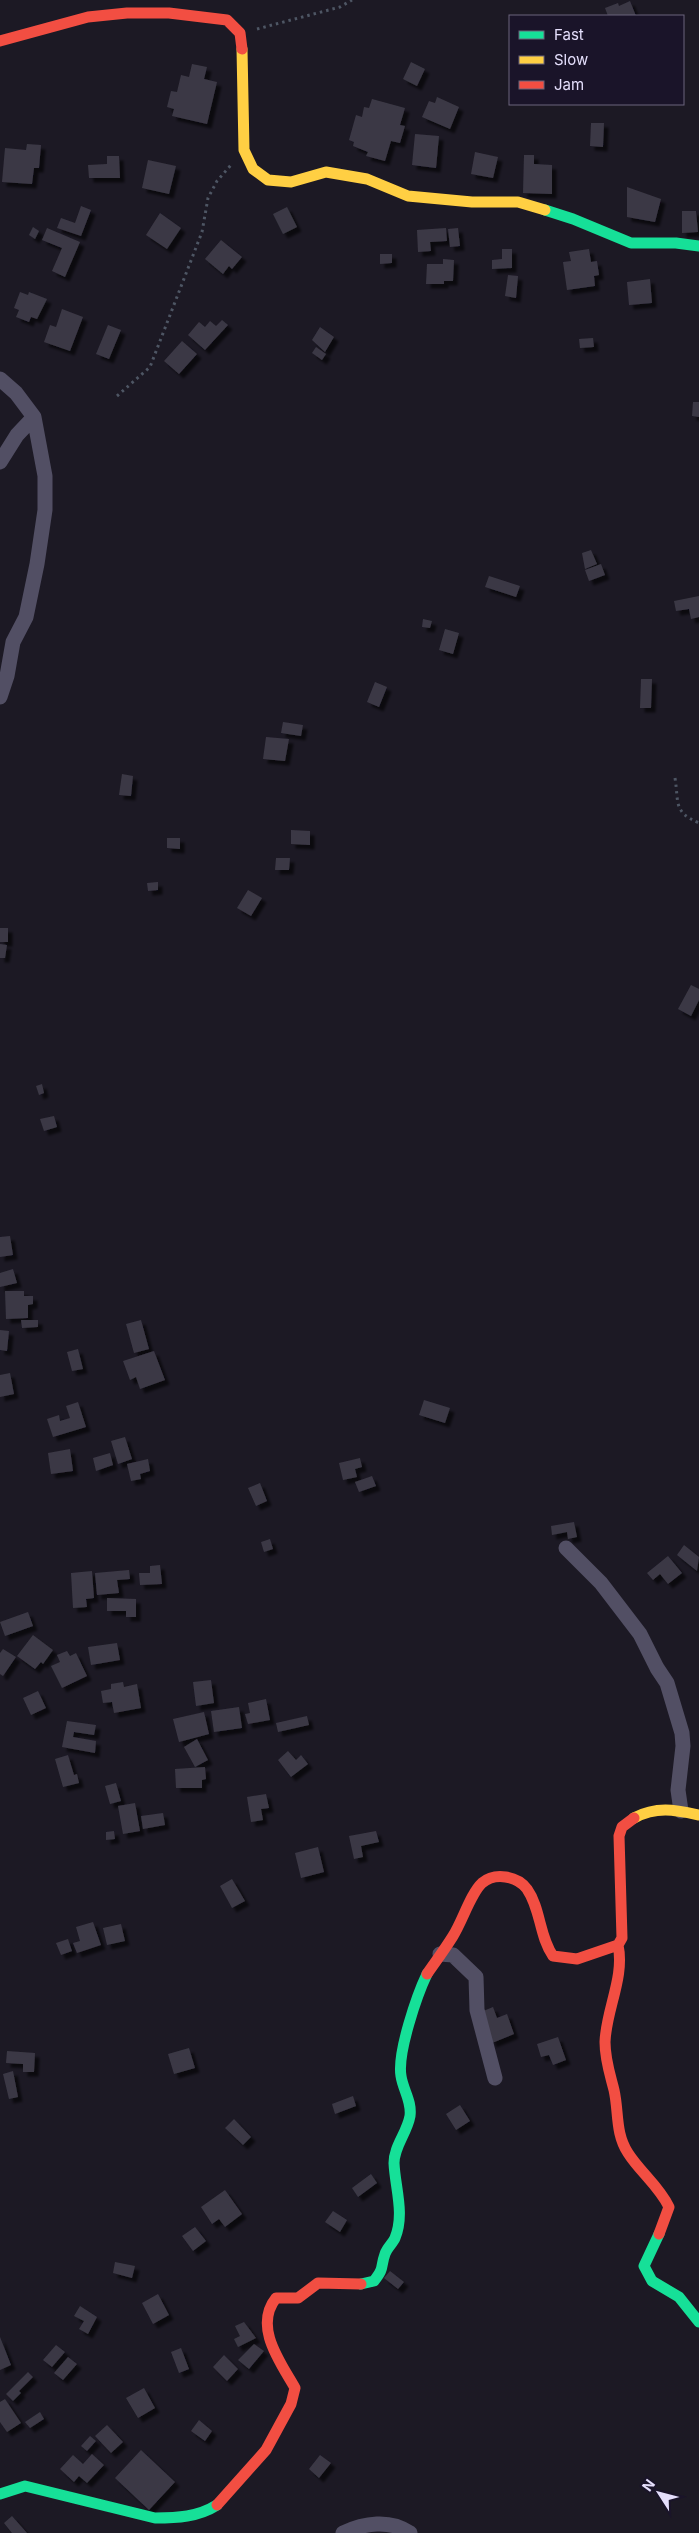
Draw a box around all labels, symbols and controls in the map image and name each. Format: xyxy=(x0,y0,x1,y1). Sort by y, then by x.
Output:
legend xyxy=(509,15,684,105)
text: Fast xyxy=(554,25,584,44)
text: Slow xyxy=(554,50,588,69)
text: Jam xyxy=(554,75,584,94)
north arrow xyxy=(634,2468,684,2518)
text: N xyxy=(638,2476,658,2494)

